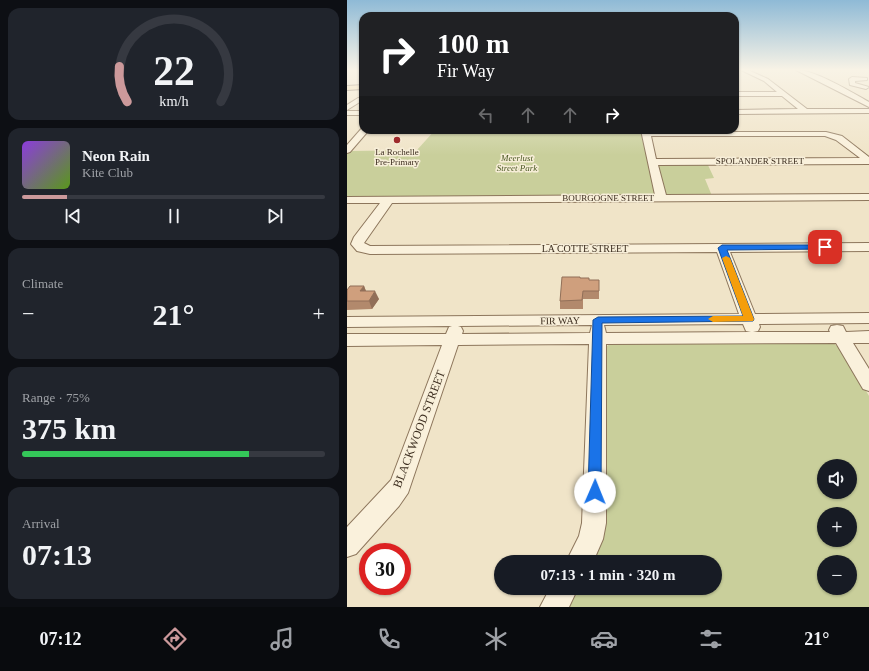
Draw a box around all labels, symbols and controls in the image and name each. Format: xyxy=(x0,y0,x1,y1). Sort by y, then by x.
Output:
icon: right xyxy=(371,28,423,80)
text: 100 m xyxy=(437,28,509,59)
text: 22 xyxy=(153,48,194,94)
text: Fir Way xyxy=(437,61,495,81)
text: km/h xyxy=(159,92,188,108)
icon: left xyxy=(475,104,497,126)
icon: ahead xyxy=(517,104,539,126)
icon: ahead xyxy=(559,104,581,126)
icon: right xyxy=(601,104,623,126)
marker: La Rochelle Pre-Primary xyxy=(392,135,402,145)
place label: La Rochelle Pre-Primary xyxy=(375,147,419,167)
text: Neon Rain xyxy=(82,148,150,164)
park label: Meerlust Street Park xyxy=(497,153,538,173)
street label: SPOLANDER STREET xyxy=(716,156,805,166)
text: Kite Club xyxy=(82,165,133,180)
street label: BOURGOGNE STREET xyxy=(562,193,654,203)
icon: previous xyxy=(62,205,84,227)
icon: pause xyxy=(163,205,185,227)
icon: next xyxy=(264,205,286,227)
pin xyxy=(808,230,842,264)
icon: arrive xyxy=(814,236,836,258)
street label: LA COTTE STREET xyxy=(542,243,628,254)
text: Climate xyxy=(22,276,63,291)
text: 21° xyxy=(153,298,195,331)
text: − xyxy=(22,301,34,326)
text: + xyxy=(313,301,325,326)
street label: FIR WAY xyxy=(540,315,580,326)
street label: BLACKWOOD STREET xyxy=(390,368,448,490)
text: Range · 75% xyxy=(22,390,90,405)
text: 375 km xyxy=(22,412,116,445)
map controls xyxy=(817,459,857,595)
button: sound xyxy=(817,459,857,499)
position arrow xyxy=(574,471,616,513)
button: + xyxy=(817,507,857,547)
text: Arrival xyxy=(22,516,60,531)
text: 07:13 xyxy=(22,538,92,571)
speed limit sign: 30 xyxy=(359,543,411,595)
button: − xyxy=(817,555,857,595)
text: 07:13 · 1 min · 320 m xyxy=(541,567,676,583)
icon: directions xyxy=(161,625,189,653)
icon: music xyxy=(268,625,296,653)
icon: phone xyxy=(375,625,403,653)
icon: climate xyxy=(482,625,510,653)
icon: car xyxy=(590,625,618,653)
icon: filters xyxy=(697,625,725,653)
text: 07:12 xyxy=(40,629,82,649)
text: 21° xyxy=(804,629,829,649)

